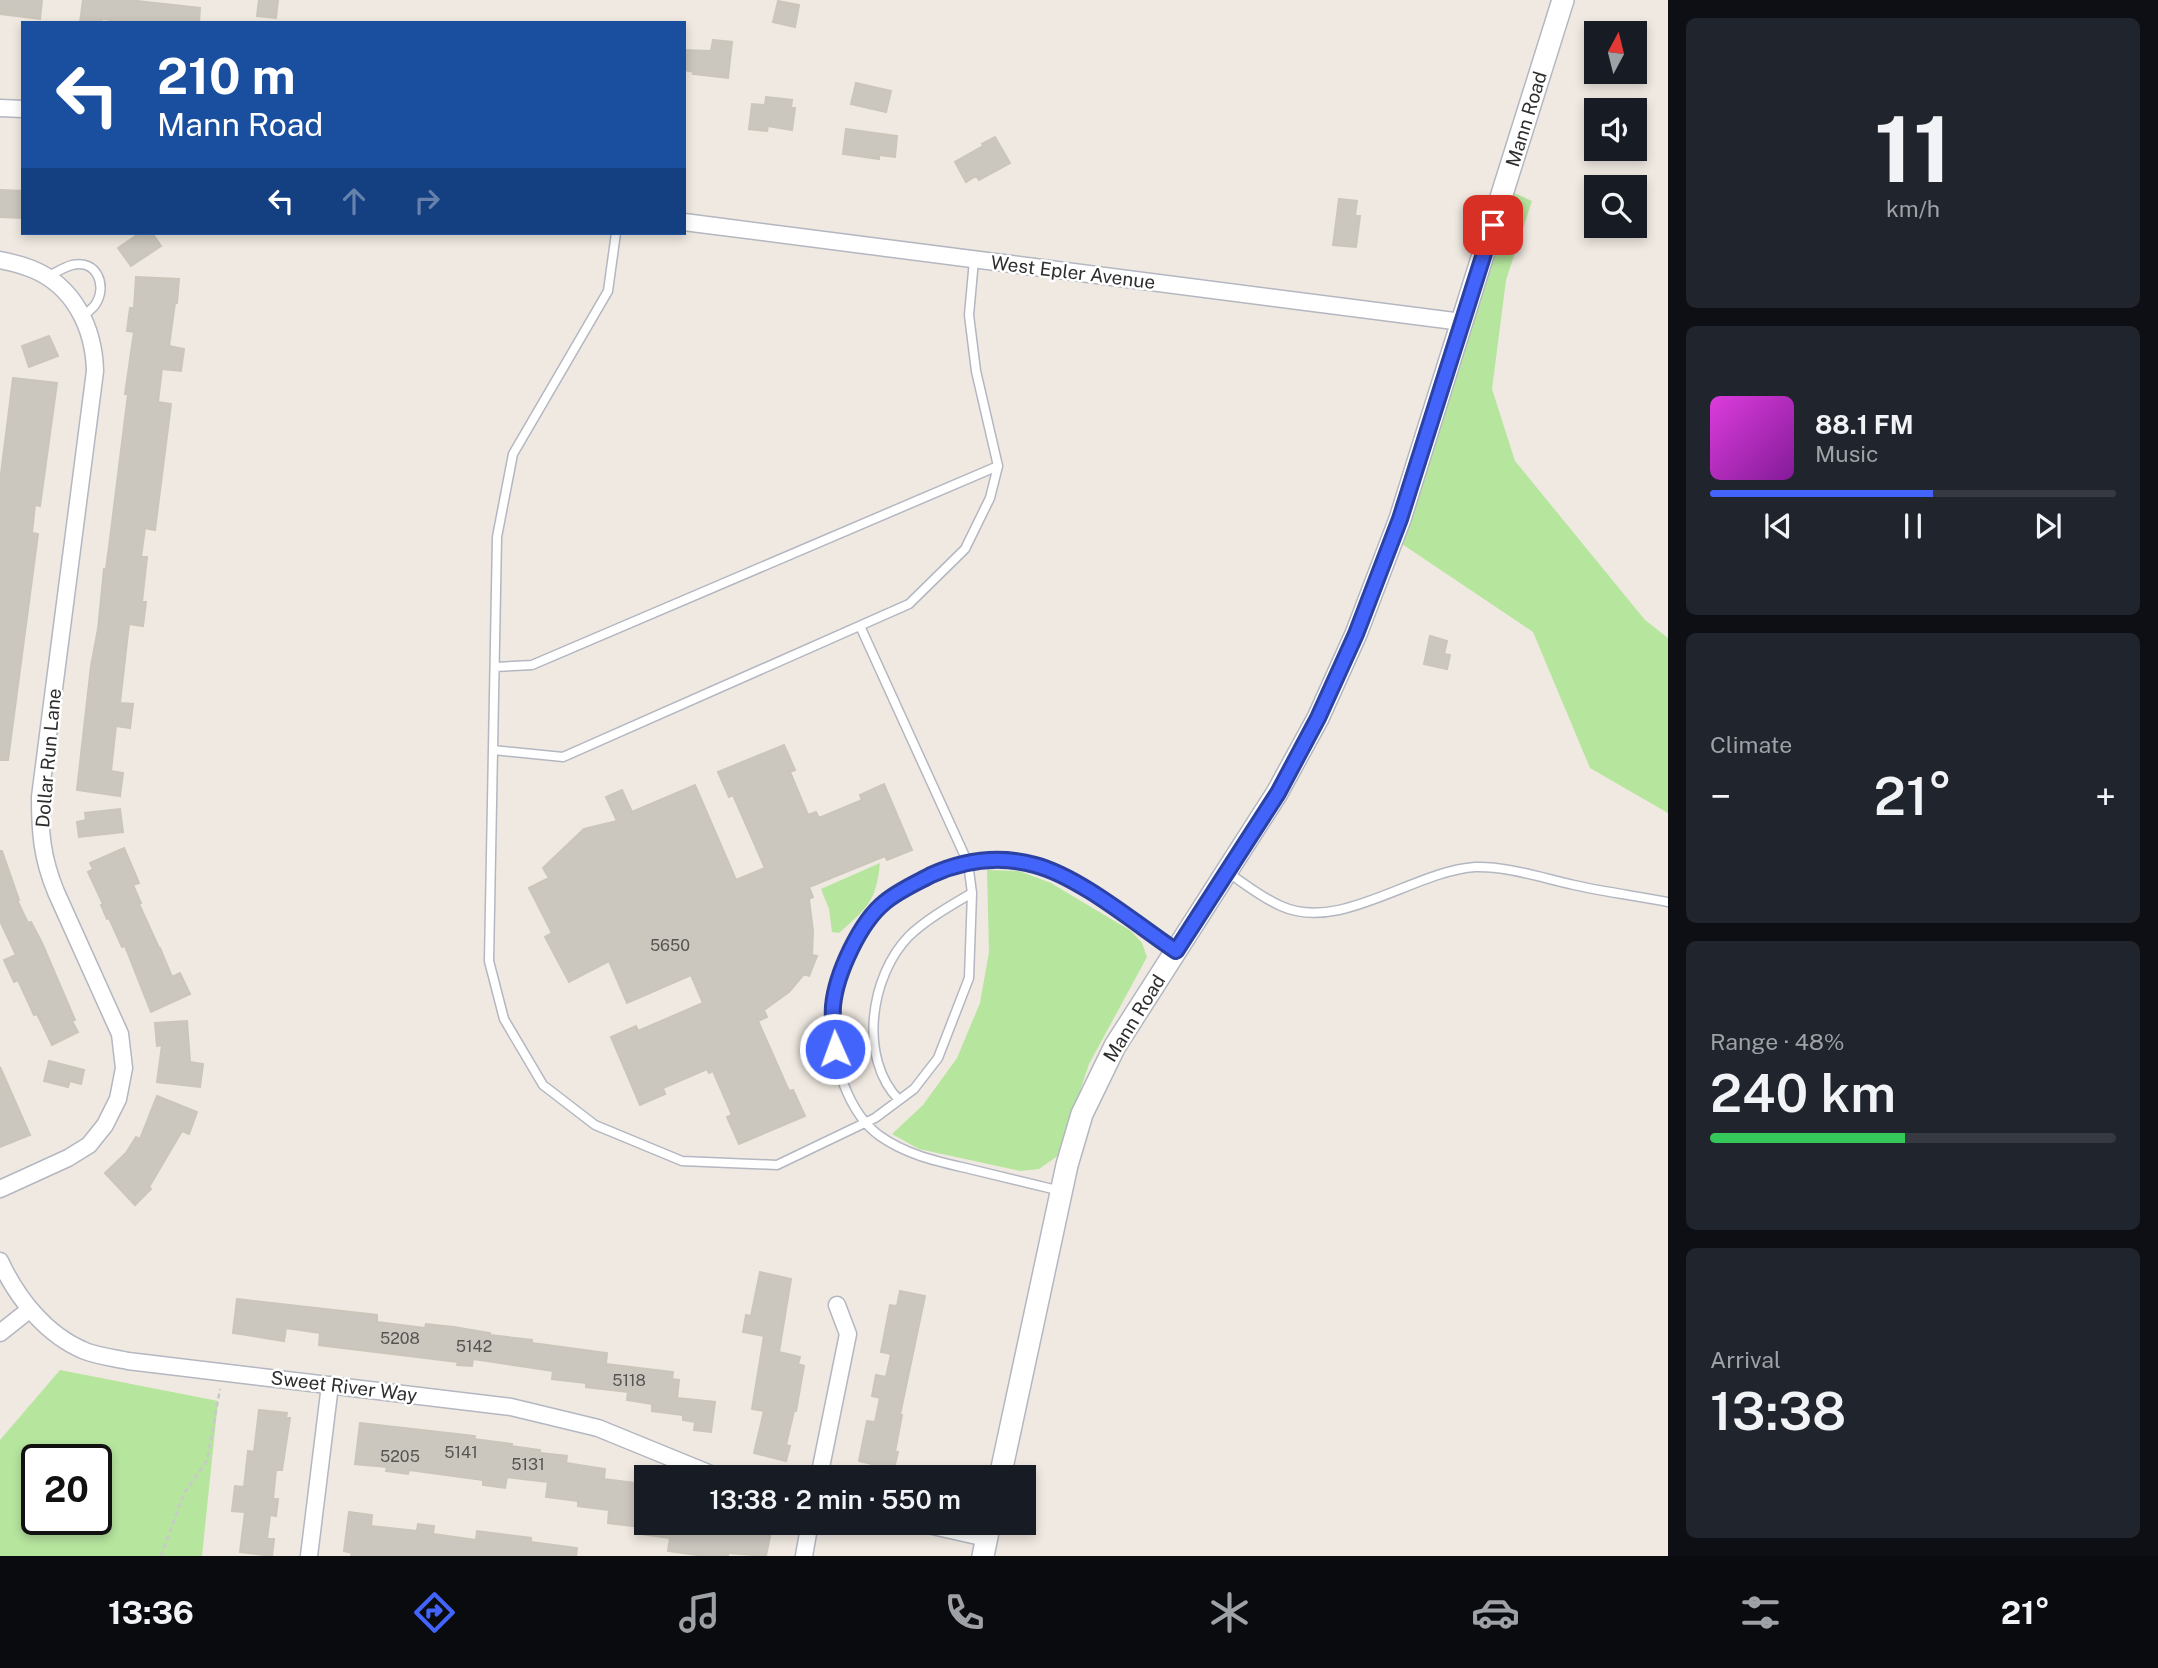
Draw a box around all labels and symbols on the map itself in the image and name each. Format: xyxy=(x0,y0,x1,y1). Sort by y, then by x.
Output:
north arrow xyxy=(1584,21,1647,84)
street label: Mann Road xyxy=(1501,69,1551,169)
pin xyxy=(1463,195,1523,255)
street label: West Epler Avenue xyxy=(989,251,1157,293)
street label: Dollar Run Lane xyxy=(31,687,65,829)
house number: 5650 xyxy=(650,936,690,955)
street label: Mann Road xyxy=(1098,970,1170,1066)
position arrow xyxy=(798,1012,872,1086)
house number: 5208 xyxy=(380,1329,420,1348)
house number: 5142 xyxy=(456,1337,492,1356)
street label: Sweet River Way xyxy=(269,1366,419,1406)
house number: 5118 xyxy=(612,1371,646,1390)
house number: 5141 xyxy=(444,1443,478,1462)
speed limit sign: 20 xyxy=(21,1444,112,1535)
house number: 5205 xyxy=(380,1447,420,1466)
house number: 5131 xyxy=(511,1455,545,1474)

